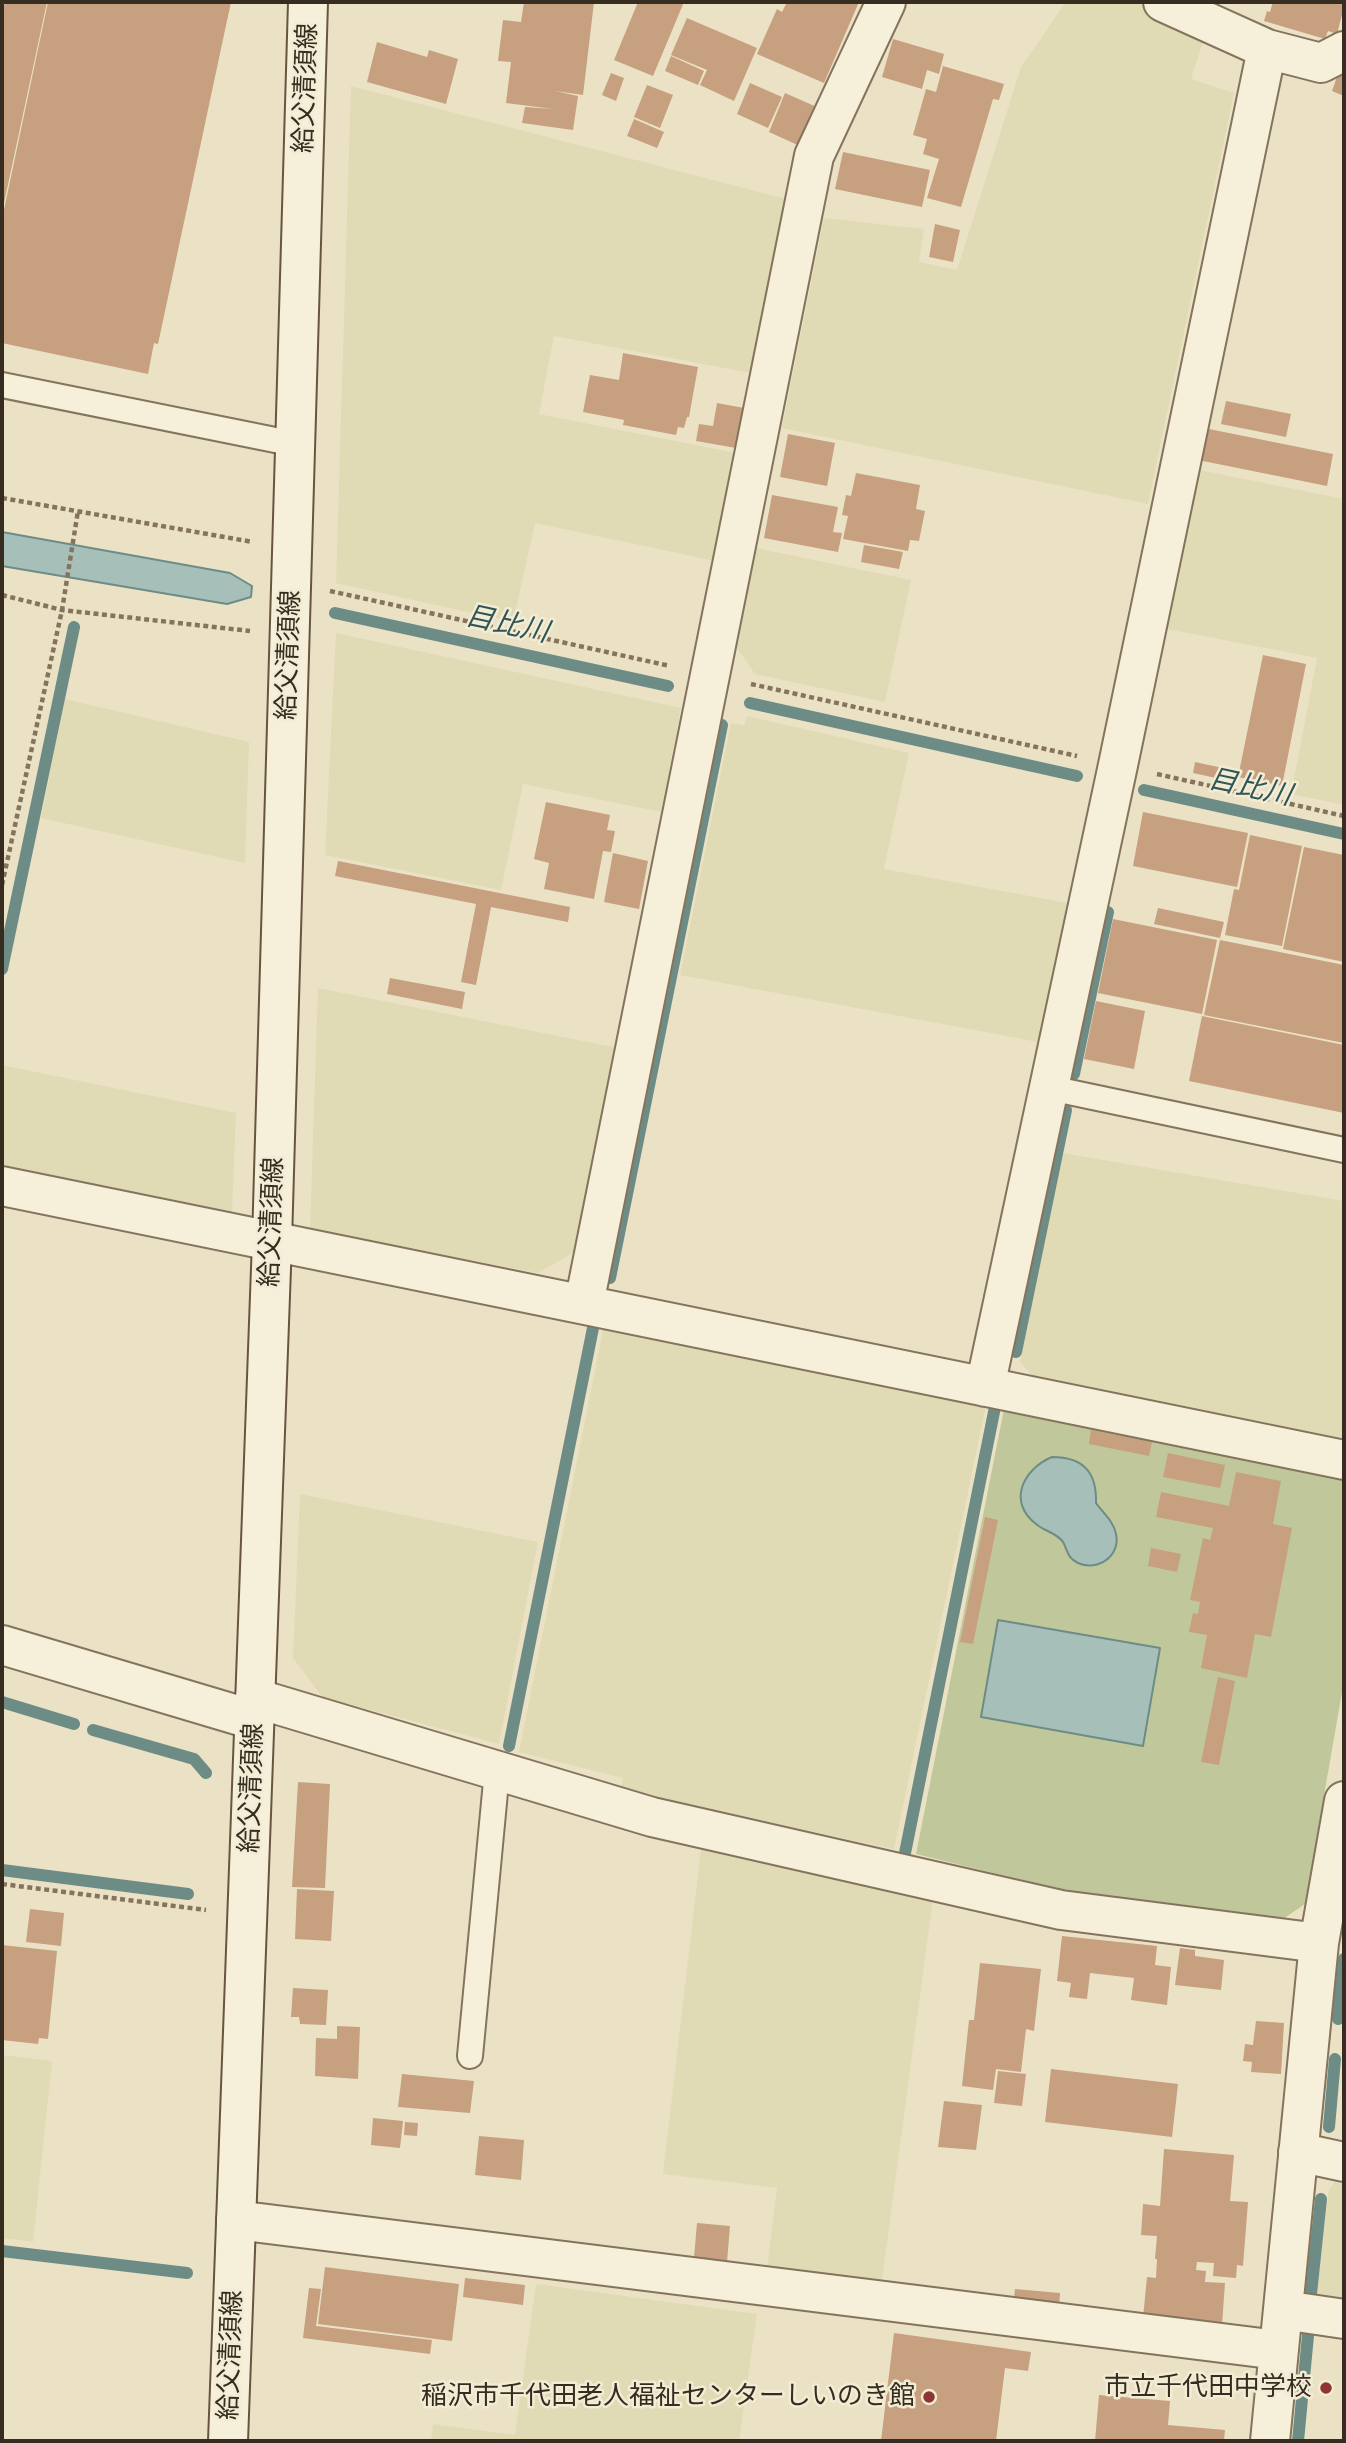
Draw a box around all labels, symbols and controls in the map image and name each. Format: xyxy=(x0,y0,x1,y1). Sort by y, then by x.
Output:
street label: 給父清須線 xyxy=(288,22,324,154)
street label: 給父清須線 xyxy=(271,589,307,721)
water label: 目比川 xyxy=(462,600,552,650)
water label: 目比川 xyxy=(1205,763,1295,813)
street label: 給父清須線 xyxy=(254,1156,290,1288)
street label: 給父清須線 xyxy=(234,1722,270,1854)
street label: 給父清須線 xyxy=(213,2289,249,2421)
place label: 市立千代田中学校 xyxy=(1104,2372,1312,2404)
marker: 市立千代田中学校 xyxy=(1318,2380,1334,2396)
place label: 稲沢市千代田老人福祉センターしいのき館 xyxy=(421,2381,915,2413)
marker: 稲沢市千代田老人福祉センターしいのき館 xyxy=(921,2389,937,2405)

